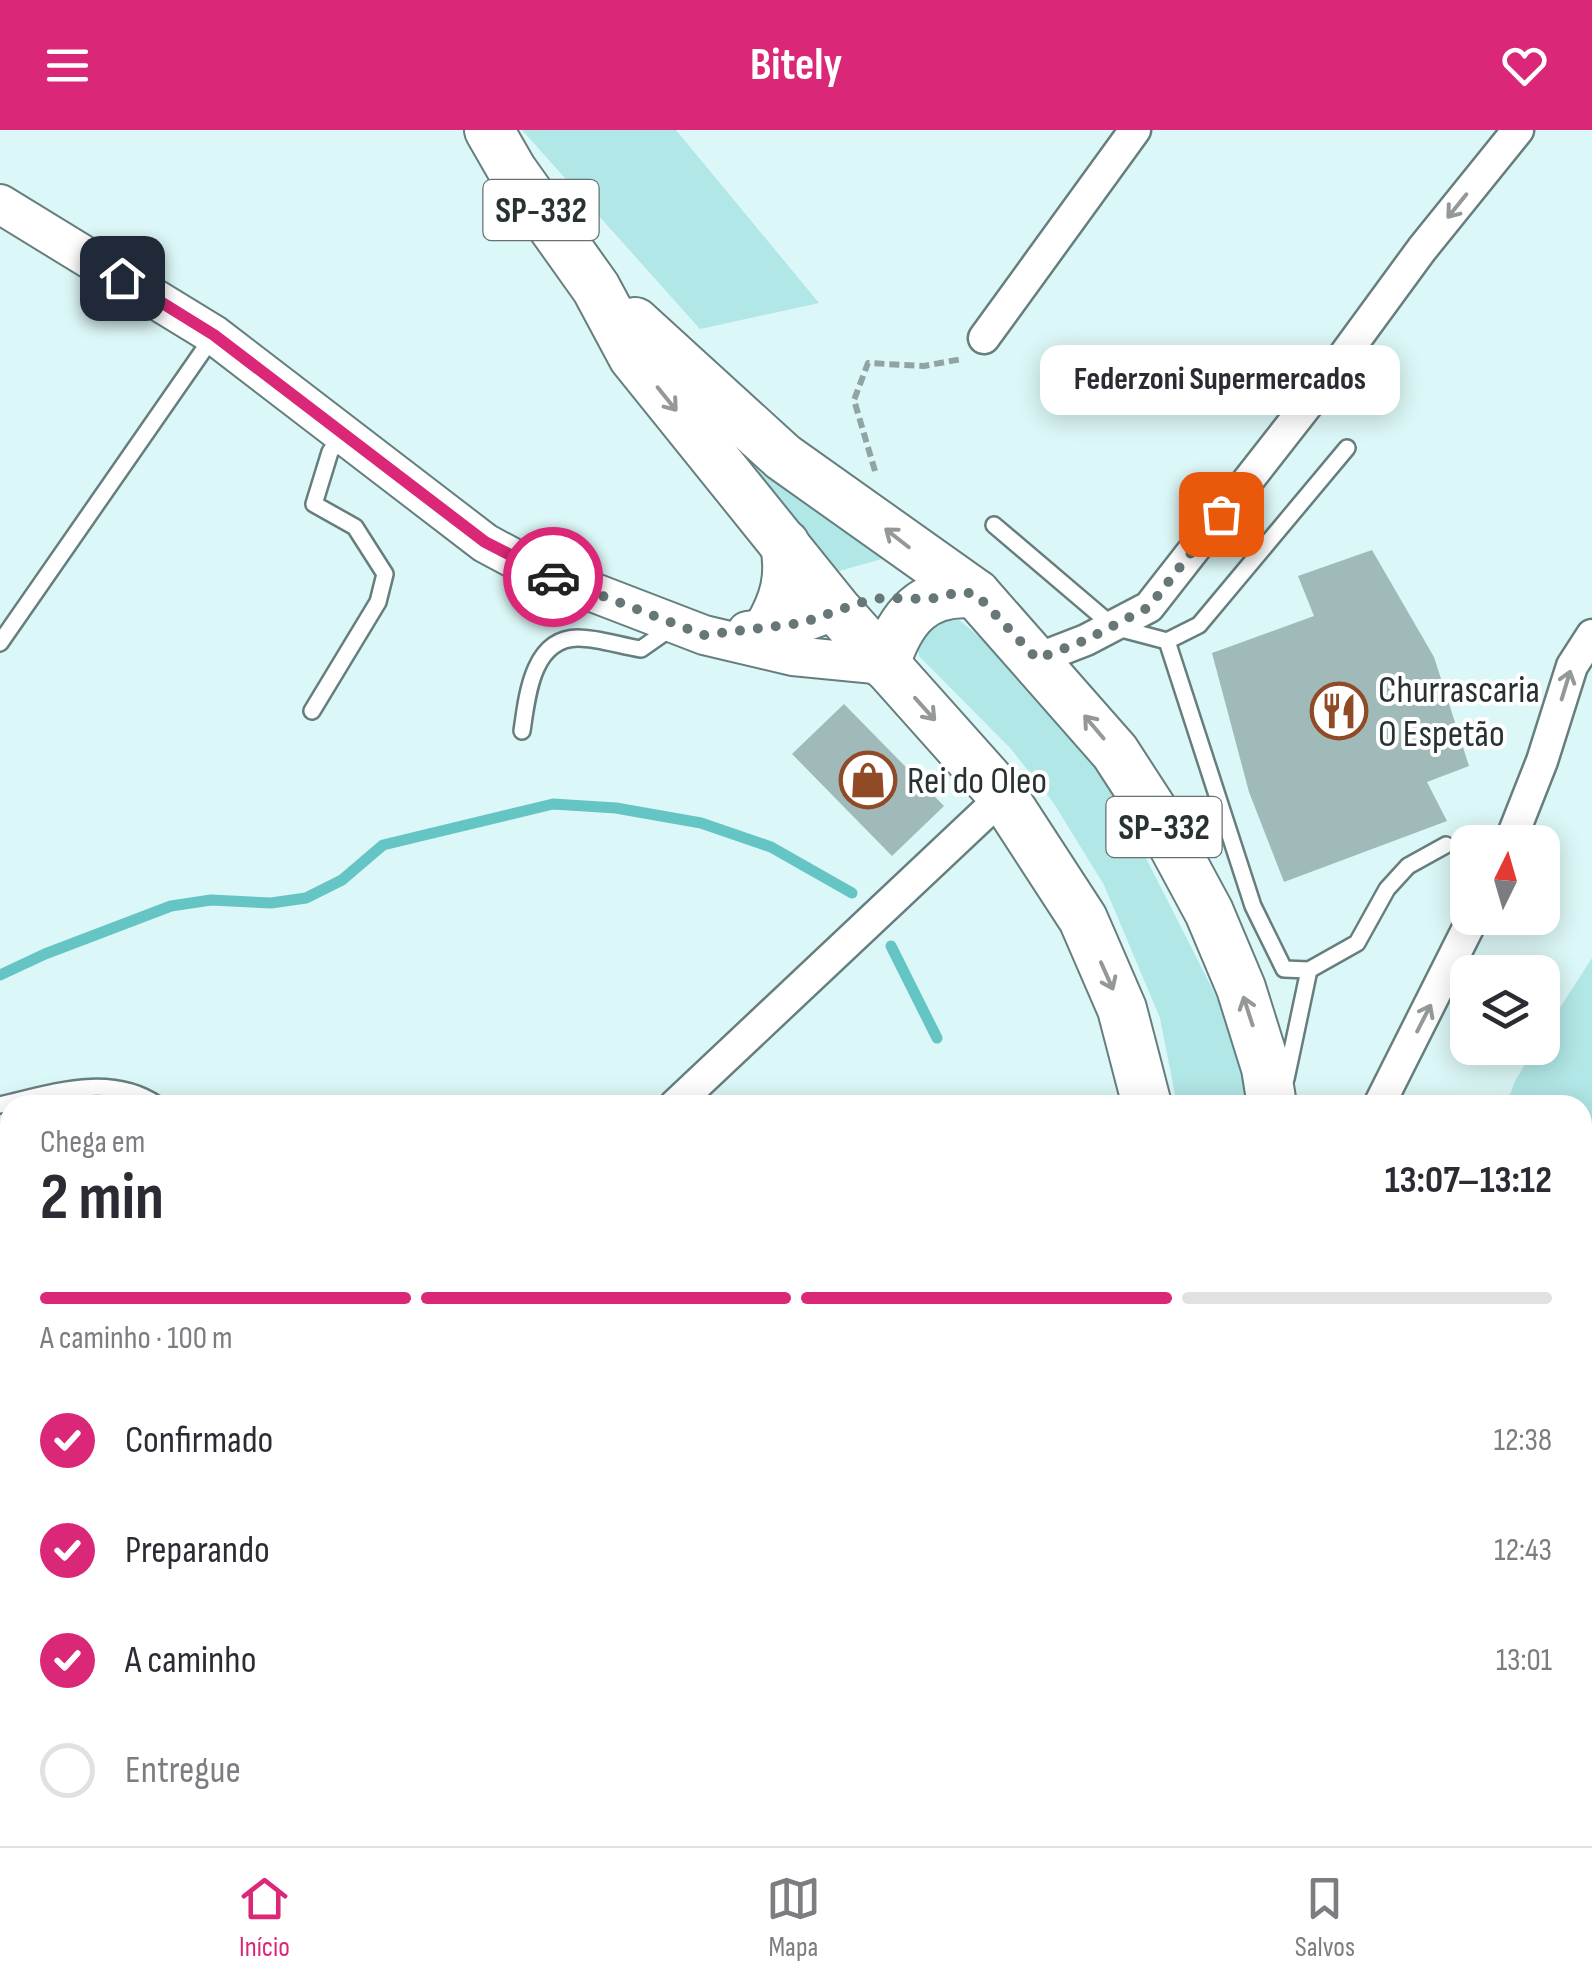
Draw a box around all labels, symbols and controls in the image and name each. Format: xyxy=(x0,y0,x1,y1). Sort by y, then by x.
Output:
icon: menu xyxy=(40,38,95,93)
text: Bitely xyxy=(750,38,842,93)
icon: heart xyxy=(1497,38,1552,93)
road number: SP-332 xyxy=(484,180,598,240)
one-way arrow xyxy=(1446,192,1468,218)
pin xyxy=(80,236,165,321)
icon: home xyxy=(95,251,150,306)
callout: Federzoni Supermercados xyxy=(1041,344,1401,414)
text: Federzoni Supermercados xyxy=(1074,360,1366,399)
one-way arrow xyxy=(656,385,678,411)
pin xyxy=(1179,472,1264,557)
icon: bag xyxy=(1194,487,1249,542)
courier xyxy=(503,527,603,627)
one-way arrow xyxy=(884,528,910,550)
icon: car xyxy=(526,550,581,605)
place label: Churrascaria O Espetão xyxy=(1378,668,1540,757)
one-way arrow xyxy=(1559,670,1577,701)
restaurant icon: Churrascaria O Espetão xyxy=(1309,681,1369,741)
one-way arrow xyxy=(913,696,936,721)
one-way arrow xyxy=(1083,714,1105,740)
shop icon: Rei do Oleo xyxy=(838,750,898,810)
place label: Rei do Oleo xyxy=(907,759,1047,804)
road number: SP-332 xyxy=(1106,797,1222,857)
north arrow xyxy=(1450,825,1560,935)
map controls xyxy=(1450,825,1560,1065)
button: layers xyxy=(1450,955,1560,1065)
one-way arrow xyxy=(1099,960,1117,991)
one-way arrow xyxy=(1237,995,1255,1027)
one-way arrow xyxy=(1415,1004,1434,1034)
text: Chega em xyxy=(40,1123,145,1162)
text: 13:07–13:12 xyxy=(1385,1158,1552,1203)
text: 2 min xyxy=(40,1160,164,1238)
text: A caminho · 100 m xyxy=(40,1319,233,1358)
icon: check xyxy=(40,1413,95,1468)
text: Confirmado xyxy=(125,1418,273,1463)
text: 12:38 xyxy=(1494,1421,1552,1460)
icon: check xyxy=(40,1523,95,1578)
text: Preparando xyxy=(125,1528,270,1573)
text: 12:43 xyxy=(1494,1531,1552,1570)
icon: check xyxy=(40,1633,95,1688)
text: A caminho xyxy=(125,1638,256,1683)
text: 13:01 xyxy=(1496,1641,1552,1680)
text: Entregue xyxy=(125,1748,241,1793)
tab: Início xyxy=(237,1871,292,1964)
tab: Mapa xyxy=(766,1871,821,1964)
tab: Salvos xyxy=(1295,1871,1355,1964)

